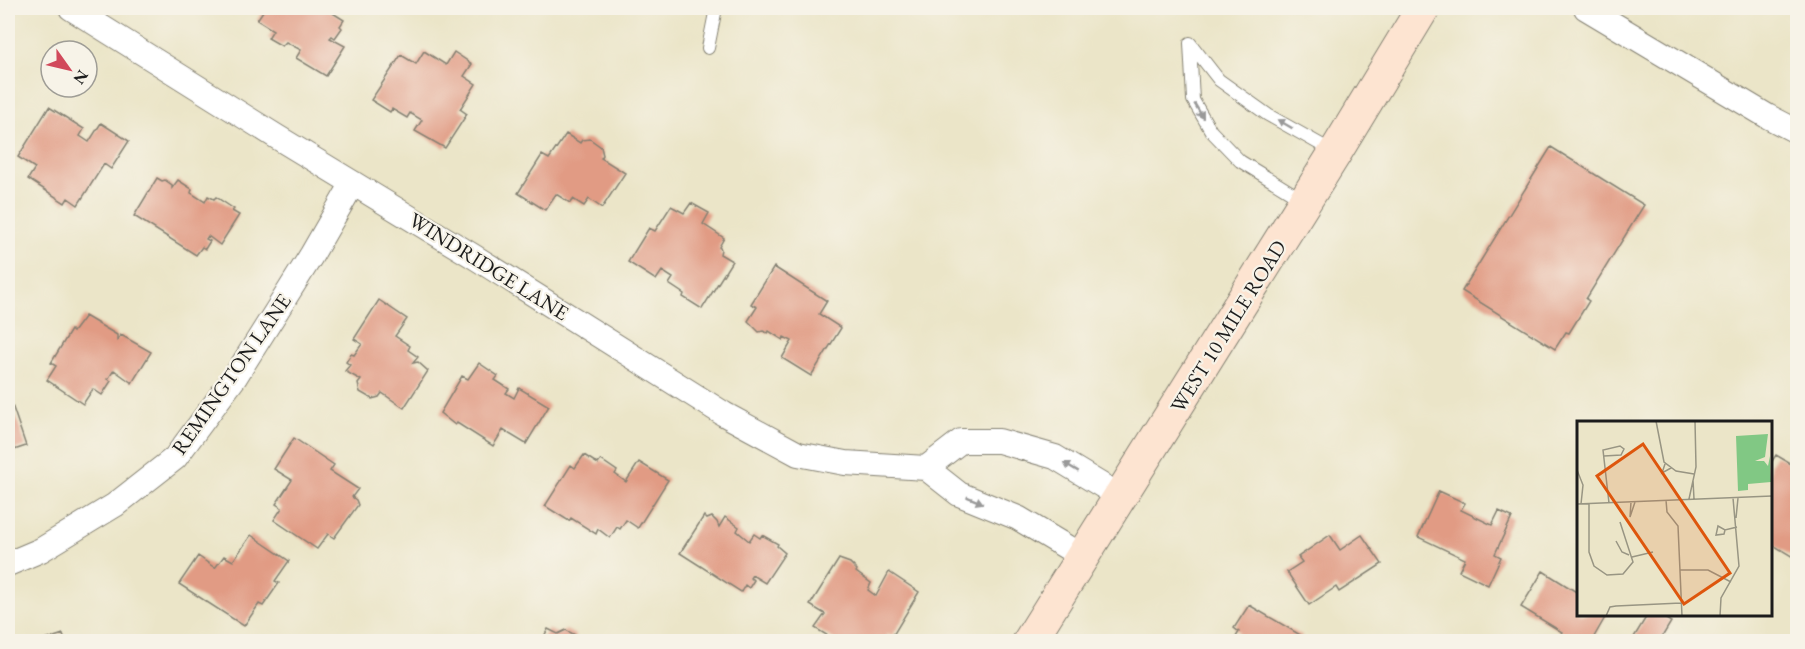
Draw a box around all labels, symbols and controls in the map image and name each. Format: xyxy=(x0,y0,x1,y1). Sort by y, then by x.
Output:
north arrow xyxy=(39,39,99,99)
text: N xyxy=(69,66,93,88)
one-way arrow xyxy=(1194,103,1205,119)
one-way arrow xyxy=(1276,119,1293,129)
street label: WINDRIDGE LANE xyxy=(404,206,574,326)
street label: WEST 10 MILE ROAD xyxy=(1164,235,1292,417)
street label: REMINGTON LANE xyxy=(165,288,297,460)
inset map xyxy=(1577,421,1772,616)
one-way arrow xyxy=(1063,461,1079,472)
one-way arrow xyxy=(966,496,984,505)

